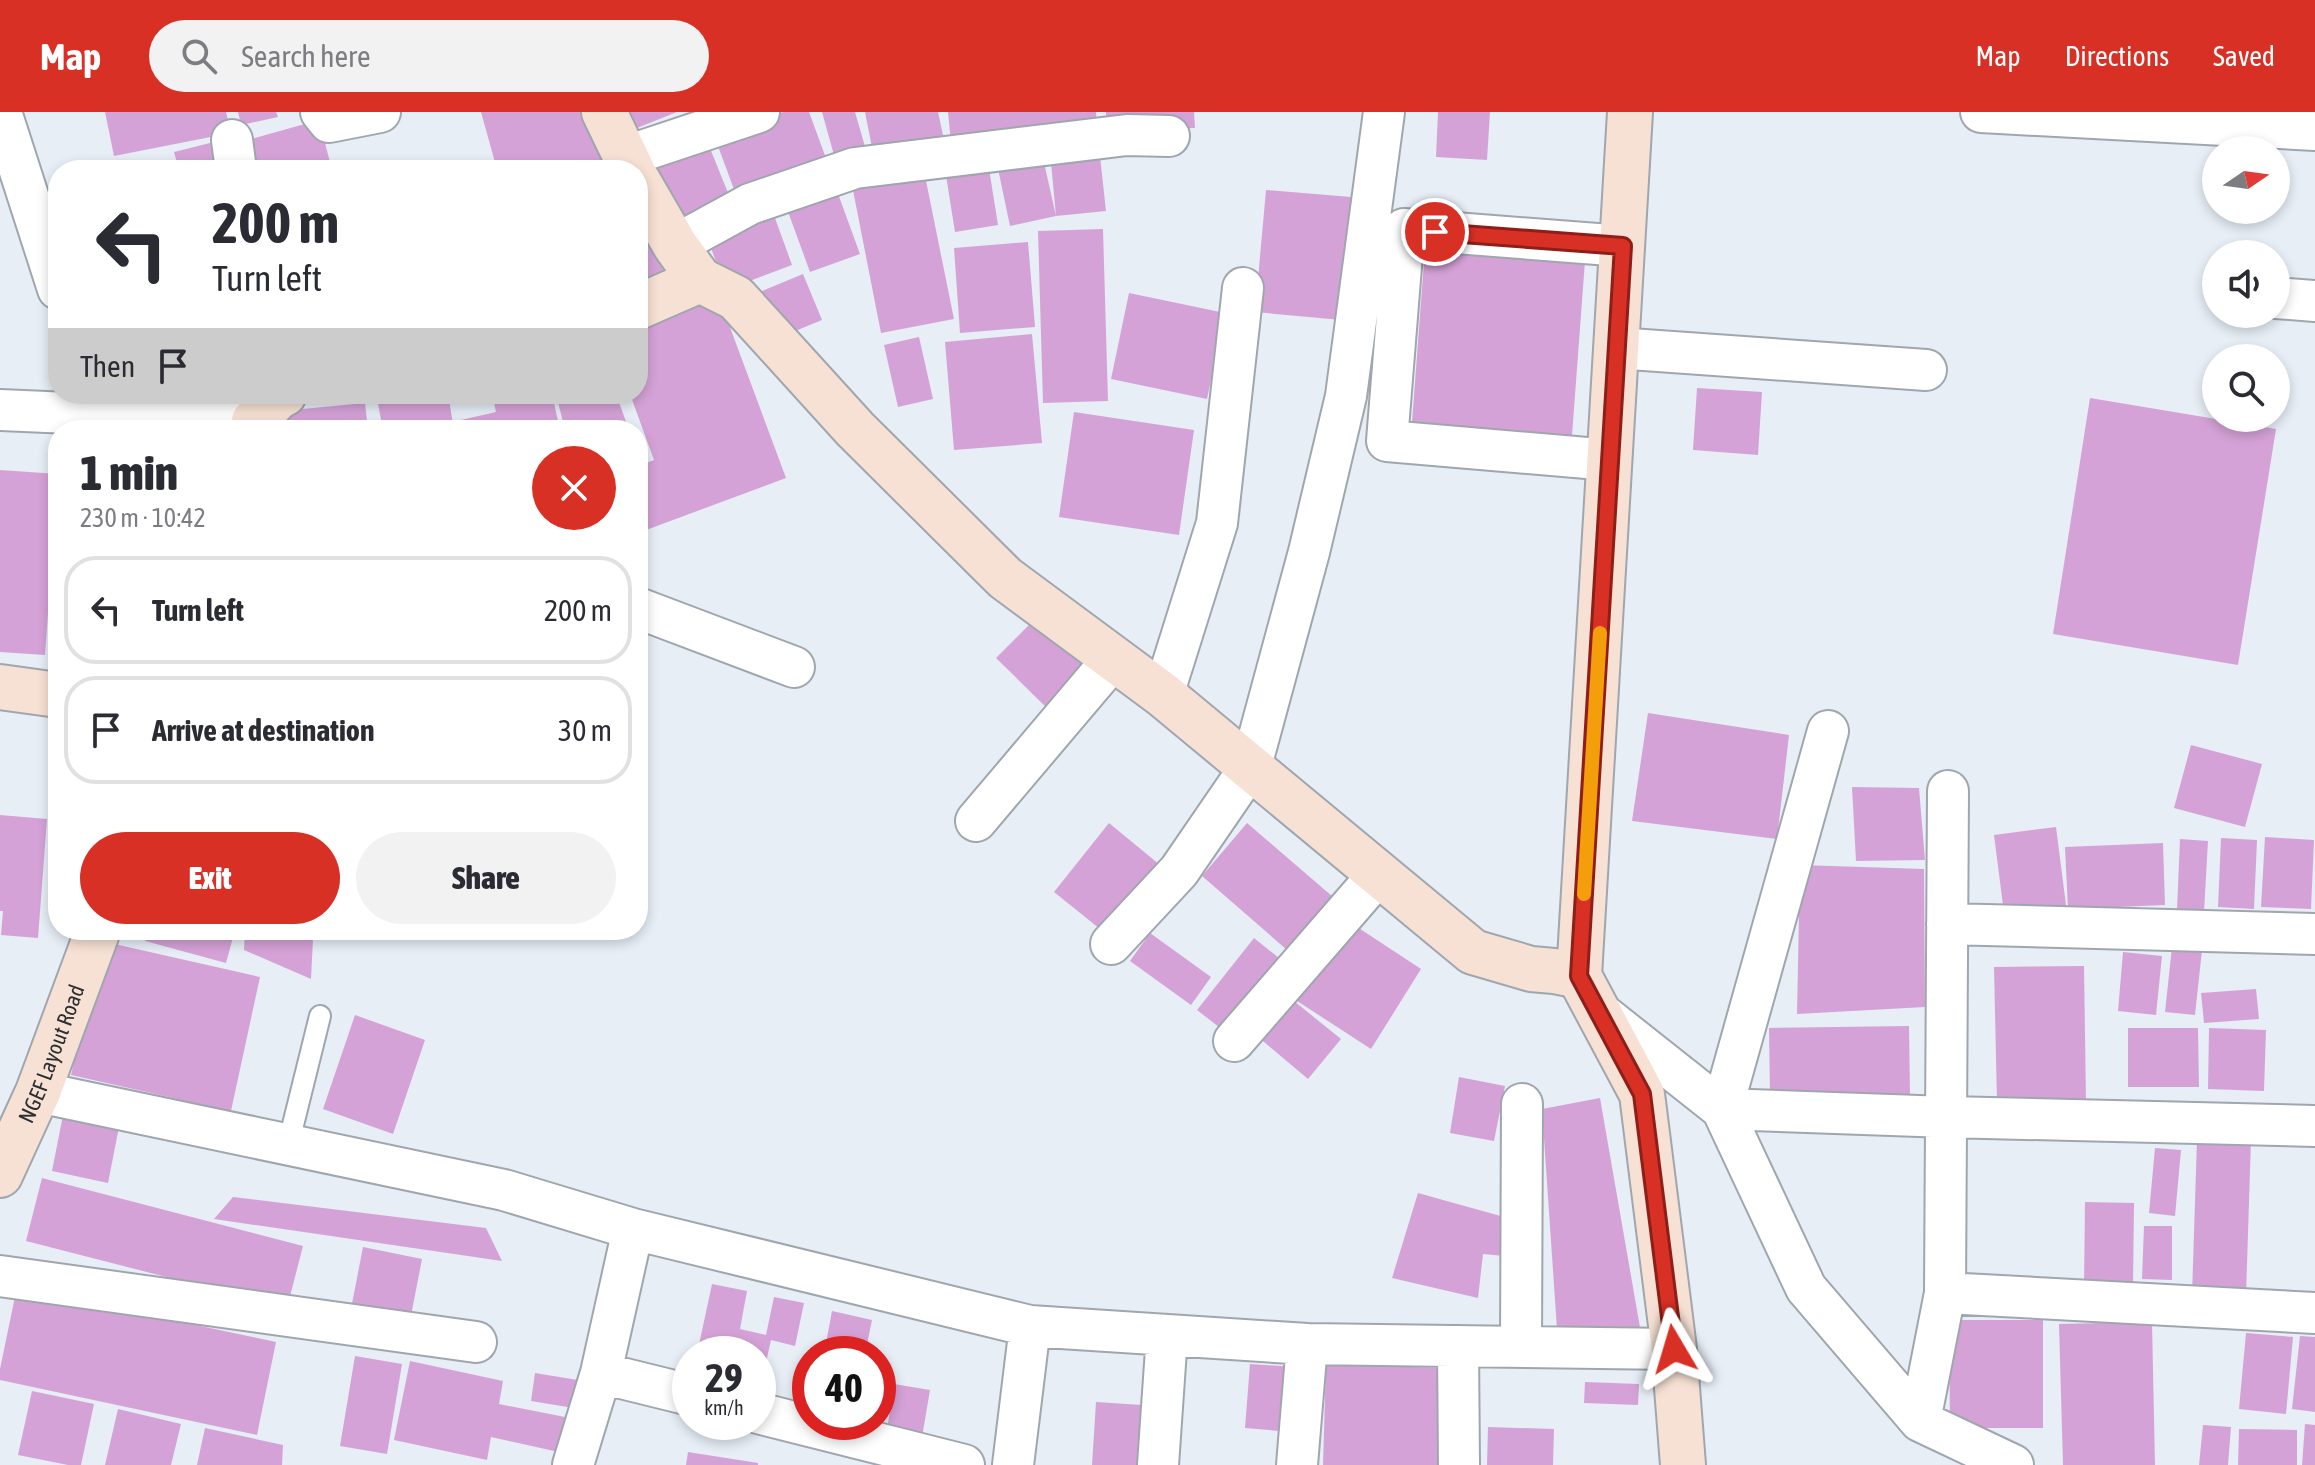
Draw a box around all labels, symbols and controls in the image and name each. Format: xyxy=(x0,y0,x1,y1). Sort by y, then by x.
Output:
search box xyxy=(149,20,709,92)
icon: search xyxy=(177,34,221,78)
text: Map xyxy=(40,35,101,78)
text: Search here xyxy=(241,39,371,73)
text: Map xyxy=(1976,40,2021,72)
text: Directions xyxy=(2065,40,2169,72)
text: Saved xyxy=(2213,40,2275,72)
north arrow xyxy=(2202,136,2290,224)
map controls xyxy=(2202,136,2290,432)
text: 200 m xyxy=(212,191,339,255)
icon: left xyxy=(80,192,184,296)
pin xyxy=(1401,198,1469,266)
icon: arrive xyxy=(1413,210,1457,254)
button: sound xyxy=(2202,240,2290,328)
text: Turn left xyxy=(212,257,322,299)
icon: arrive xyxy=(151,344,195,388)
button: search xyxy=(2202,344,2290,432)
text: Then xyxy=(80,349,135,383)
text: 1 min xyxy=(80,445,178,500)
button: close xyxy=(532,446,616,530)
text: 230 m · 10:42 xyxy=(80,503,206,533)
icon: left xyxy=(84,588,128,632)
text: Turn left xyxy=(152,593,244,627)
text: 200 m xyxy=(544,593,612,627)
icon: arrive xyxy=(84,708,128,752)
text: Arrive at destination xyxy=(152,713,374,747)
text: 30 m xyxy=(558,713,612,747)
button: Exit xyxy=(80,832,340,924)
button: Share xyxy=(356,832,616,924)
street label: NGEF Layout Road xyxy=(13,981,90,1127)
position arrow xyxy=(1632,1307,1716,1391)
speed limit sign: 40 xyxy=(792,1336,896,1440)
text: 29 xyxy=(705,1355,743,1400)
text: km/h xyxy=(704,1396,744,1419)

